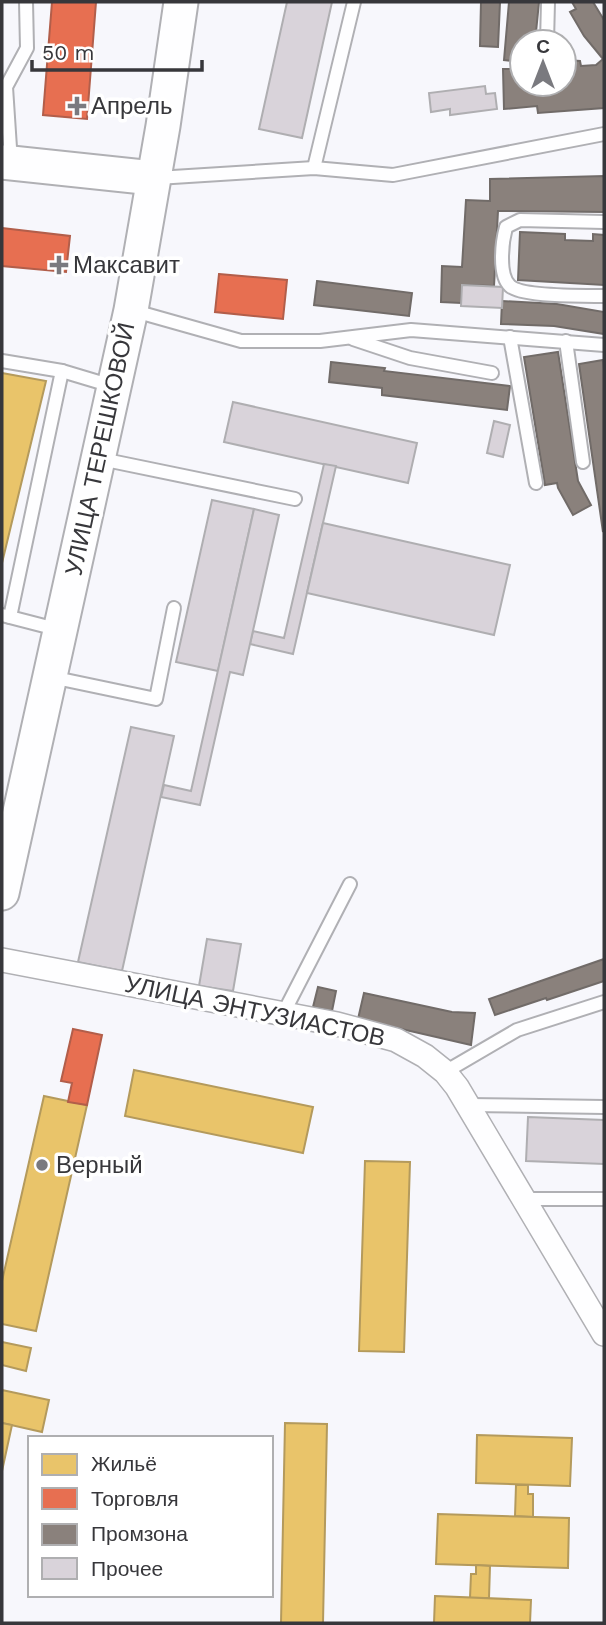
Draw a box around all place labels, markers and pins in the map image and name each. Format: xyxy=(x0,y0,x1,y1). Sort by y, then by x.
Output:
place label: Апрель xyxy=(91,92,172,120)
marker: Апрель xyxy=(69,98,85,114)
place label: Максавит xyxy=(73,251,180,279)
marker: Максавит xyxy=(51,257,67,273)
place label: Верный xyxy=(56,1151,143,1179)
marker: Верный xyxy=(34,1157,50,1173)

